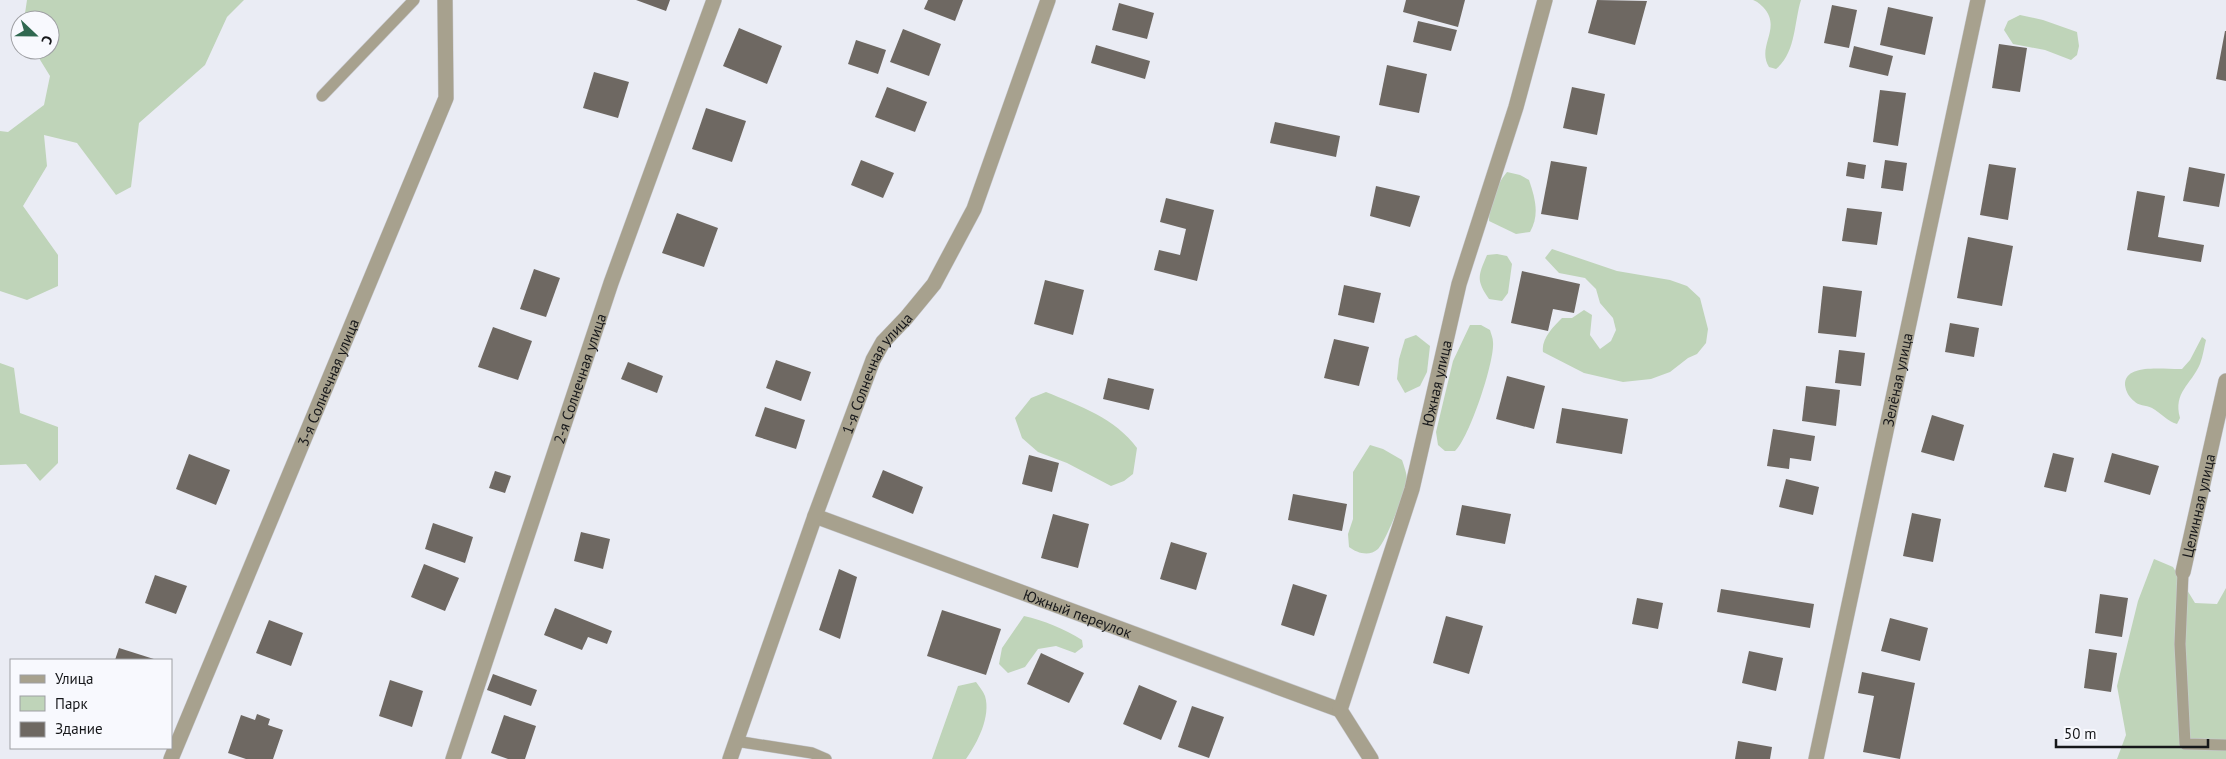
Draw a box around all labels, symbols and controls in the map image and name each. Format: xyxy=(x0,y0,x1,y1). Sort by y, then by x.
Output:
north arrow xyxy=(10,10,60,60)
text: С xyxy=(37,33,57,47)
street label: 1-я Солнечная улица xyxy=(837,309,916,436)
street label: 2-я Солнечная улица xyxy=(549,311,610,446)
street label: 3-я Солнечная улица xyxy=(293,316,363,449)
street label: Зелёная улица xyxy=(1878,331,1916,428)
street label: Южная улица xyxy=(1417,338,1455,428)
street label: Целинная улица xyxy=(2177,452,2219,559)
street label: Южный переулок xyxy=(1021,584,1135,642)
legend xyxy=(10,659,172,749)
text: Улица xyxy=(55,669,93,688)
text: Парк xyxy=(55,694,88,713)
scale bar xyxy=(2056,716,2208,748)
text: Здание xyxy=(55,719,103,738)
text: 50 m xyxy=(2064,724,2097,743)

